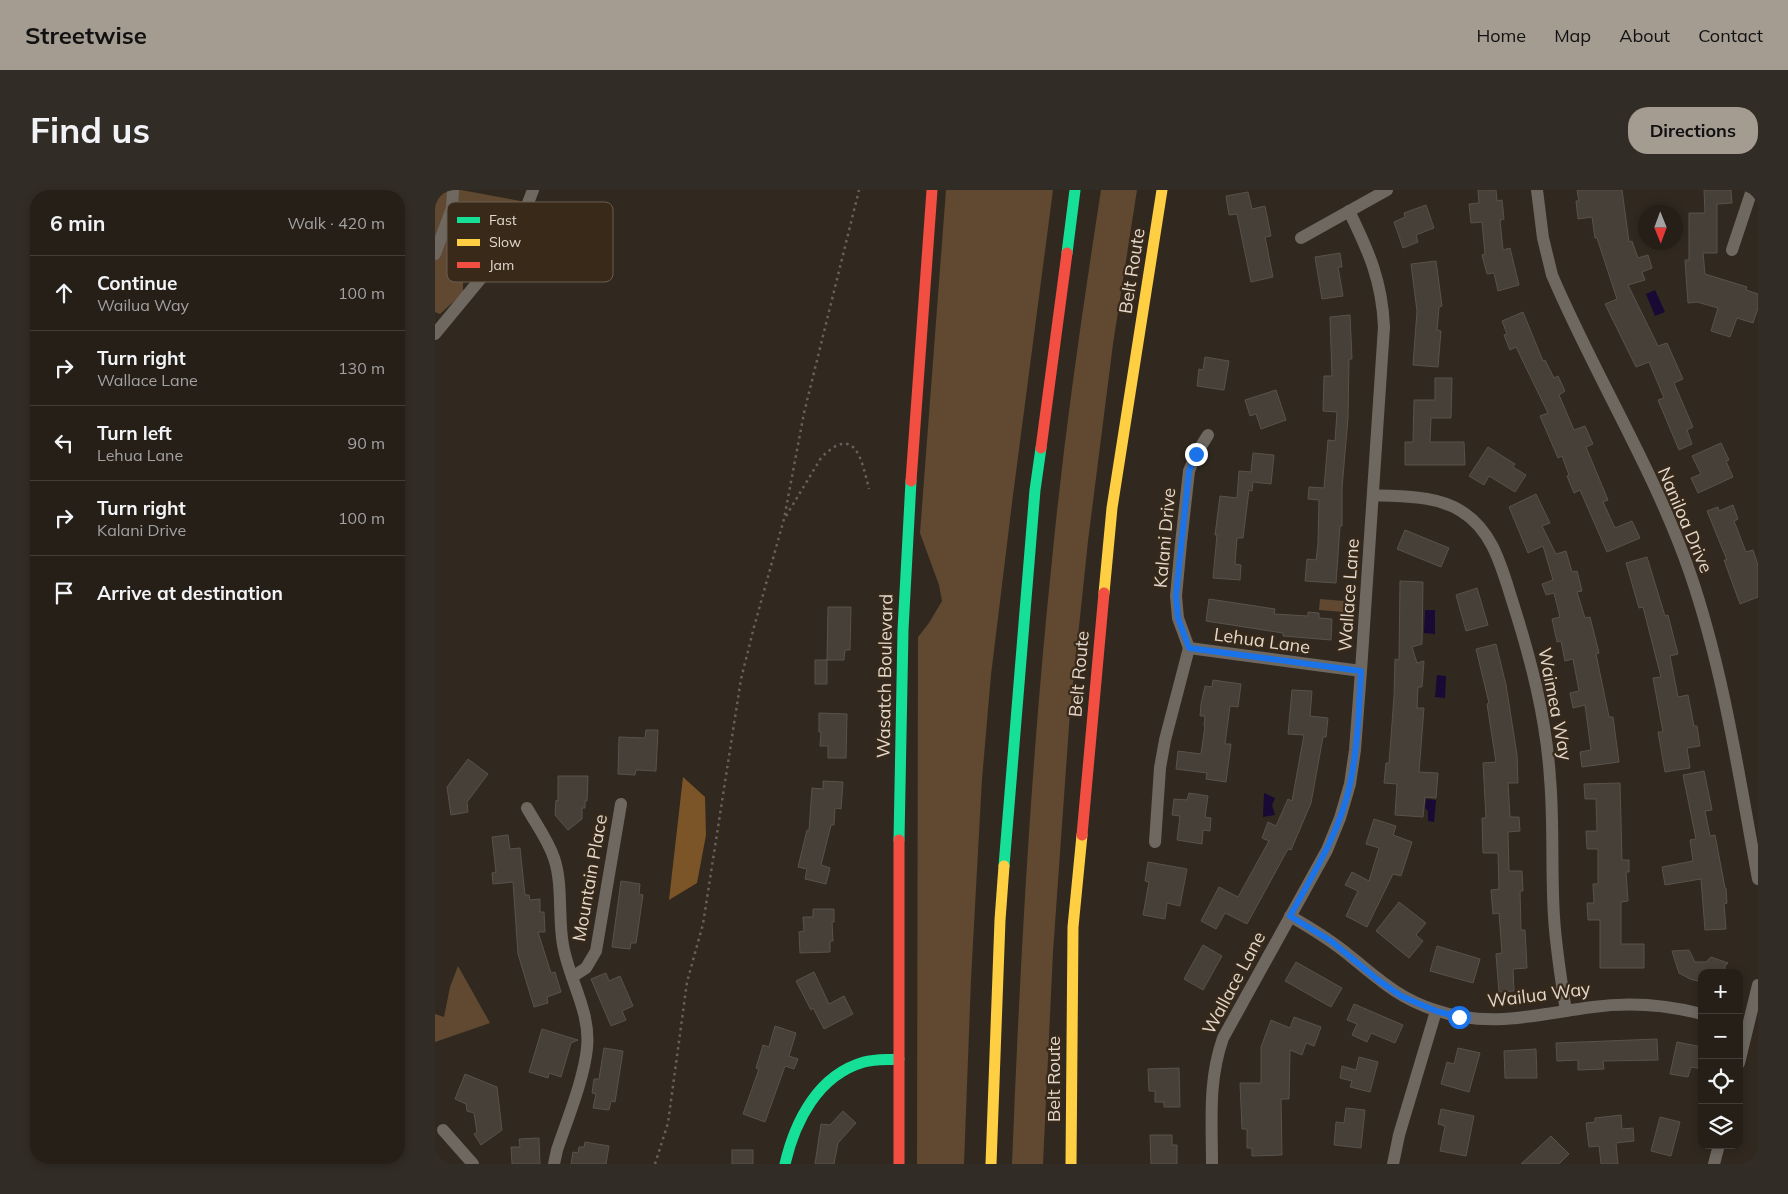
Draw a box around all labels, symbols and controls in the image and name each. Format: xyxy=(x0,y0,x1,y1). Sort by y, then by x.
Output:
text: Streetwise xyxy=(25,20,147,50)
text: Home xyxy=(1476,24,1526,47)
text: Map xyxy=(1554,24,1591,47)
text: About xyxy=(1619,24,1670,47)
text: Contact xyxy=(1698,24,1763,47)
button: Directions xyxy=(1628,107,1758,154)
text: Find us xyxy=(30,108,150,152)
legend xyxy=(447,202,613,282)
north arrow xyxy=(1638,205,1683,250)
text: 6 min xyxy=(50,210,105,236)
text: Fast xyxy=(489,211,517,229)
text: Walk · 420 m xyxy=(287,213,385,233)
street label: Belt Route xyxy=(1113,227,1150,315)
text: Slow xyxy=(489,233,521,251)
text: Jam xyxy=(489,256,514,274)
text: Continue xyxy=(97,271,177,295)
icon: ahead xyxy=(50,279,78,307)
text: 100 m xyxy=(338,283,385,303)
text: Wailua Way xyxy=(97,295,189,315)
text: Turn right xyxy=(97,346,186,370)
icon: right xyxy=(50,354,78,382)
text: 130 m xyxy=(338,358,385,378)
text: Wallace Lane xyxy=(97,370,198,390)
text: Turn left xyxy=(97,421,172,445)
icon: left xyxy=(50,429,78,457)
text: 90 m xyxy=(348,433,385,453)
route end xyxy=(1185,443,1208,466)
text: Lehua Lane xyxy=(97,445,183,465)
street label: Naniloa Drive xyxy=(1653,463,1718,576)
street label: Kalani Drive xyxy=(1149,487,1180,589)
text: Turn right xyxy=(97,496,186,520)
icon: right xyxy=(50,504,78,532)
text: 100 m xyxy=(338,508,385,528)
text: Kalani Drive xyxy=(97,520,186,540)
street label: Wallace Lane xyxy=(1333,538,1364,652)
icon: arrive xyxy=(50,579,78,607)
text: Arrive at destination xyxy=(97,581,283,605)
street label: Wasatch Boulevard xyxy=(872,594,897,758)
street label: Lehua Lane xyxy=(1212,622,1312,659)
street label: Belt Route xyxy=(1063,630,1094,718)
street label: Waimea Way xyxy=(1533,646,1578,763)
street label: Mountain Place xyxy=(567,813,612,943)
street label: Wallace Lane xyxy=(1197,927,1270,1038)
map controls xyxy=(1698,969,1743,1149)
button: + xyxy=(1698,969,1743,1014)
street label: Wailua Way xyxy=(1486,977,1592,1012)
route start xyxy=(1448,1006,1471,1029)
button: − xyxy=(1698,1014,1743,1059)
street label: Belt Route xyxy=(1042,1036,1065,1122)
button: locate xyxy=(1698,1059,1743,1104)
button: layers xyxy=(1698,1104,1743,1149)

